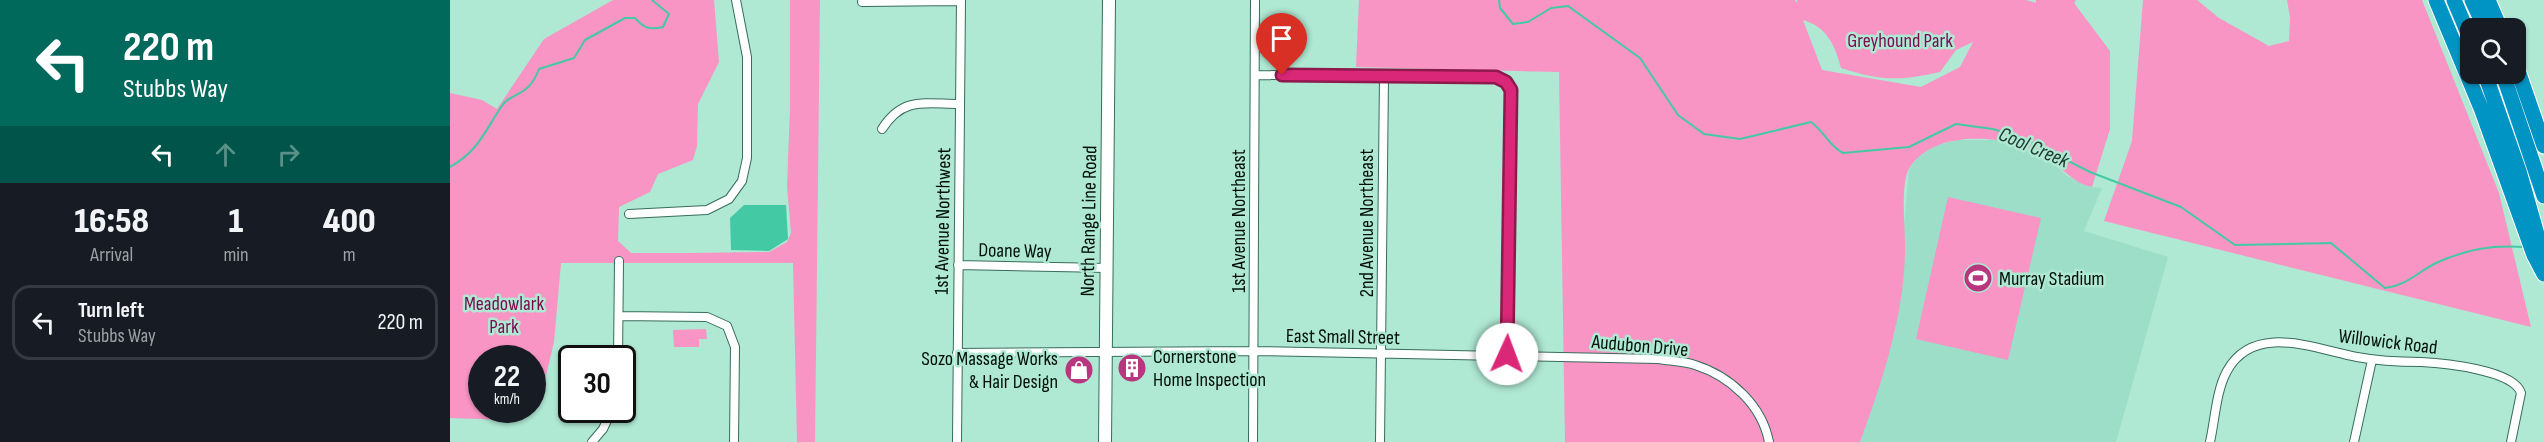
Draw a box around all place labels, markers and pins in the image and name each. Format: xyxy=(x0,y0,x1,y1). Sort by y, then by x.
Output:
pin xyxy=(1256,13,1307,75)
sports icon: Murray Stadium xyxy=(1962,262,1994,294)
place label: Murray Stadium xyxy=(1999,267,2104,291)
place label: Cornerstone Home Inspection xyxy=(1153,345,1266,392)
place label: Sozo Massage Works & Hair Design xyxy=(921,347,1058,394)
building icon: Cornerstone Home Inspection xyxy=(1116,352,1148,384)
shop icon: Sozo Massage Works & Hair Design xyxy=(1063,354,1095,386)

